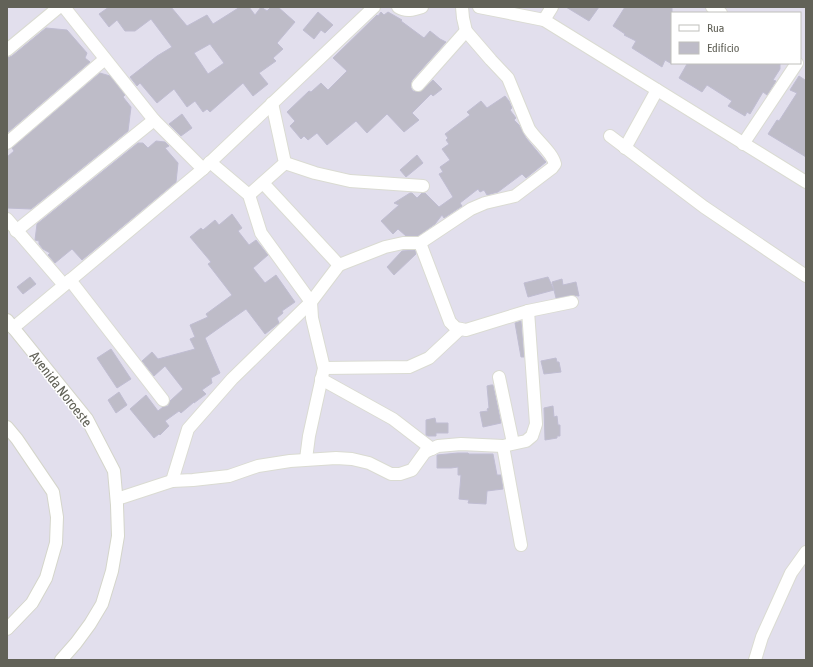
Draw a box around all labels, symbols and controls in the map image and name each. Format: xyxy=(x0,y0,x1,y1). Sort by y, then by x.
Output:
legend xyxy=(671,12,801,64)
text: Rua xyxy=(707,21,724,35)
text: Edifício xyxy=(707,41,740,55)
street label: Avenida Noroeste xyxy=(27,348,95,430)

